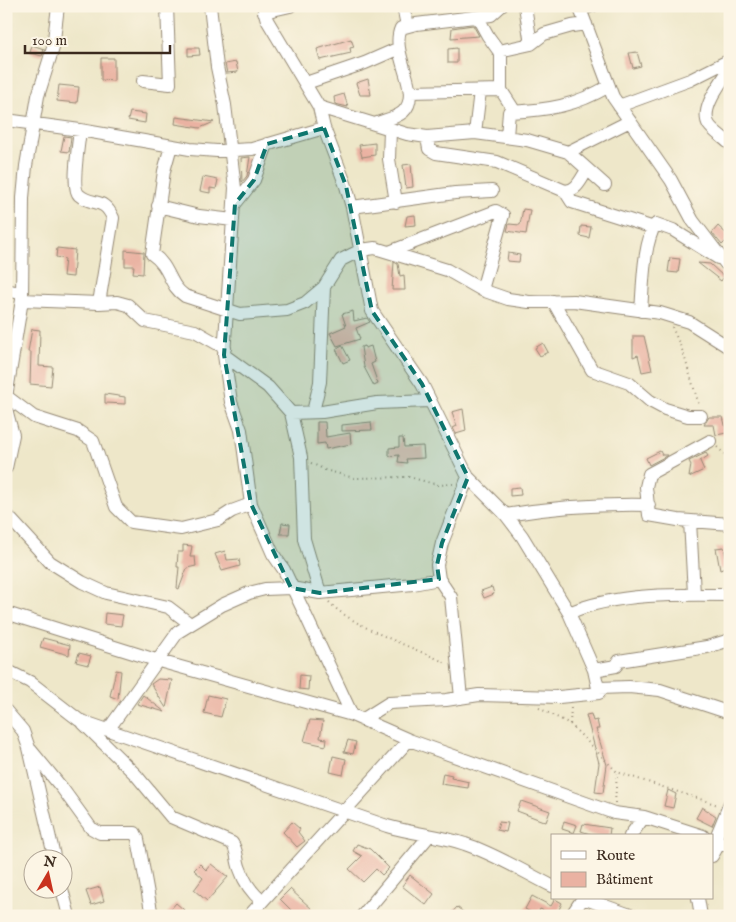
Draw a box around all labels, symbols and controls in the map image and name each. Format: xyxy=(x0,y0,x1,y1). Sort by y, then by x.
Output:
scale bar xyxy=(25,22,170,54)
text: 100 m xyxy=(32,31,68,50)
legend xyxy=(551,834,714,900)
text: Route xyxy=(596,846,635,865)
north arrow xyxy=(22,850,72,900)
text: N xyxy=(41,852,57,872)
text: Bâtiment xyxy=(596,870,653,889)

